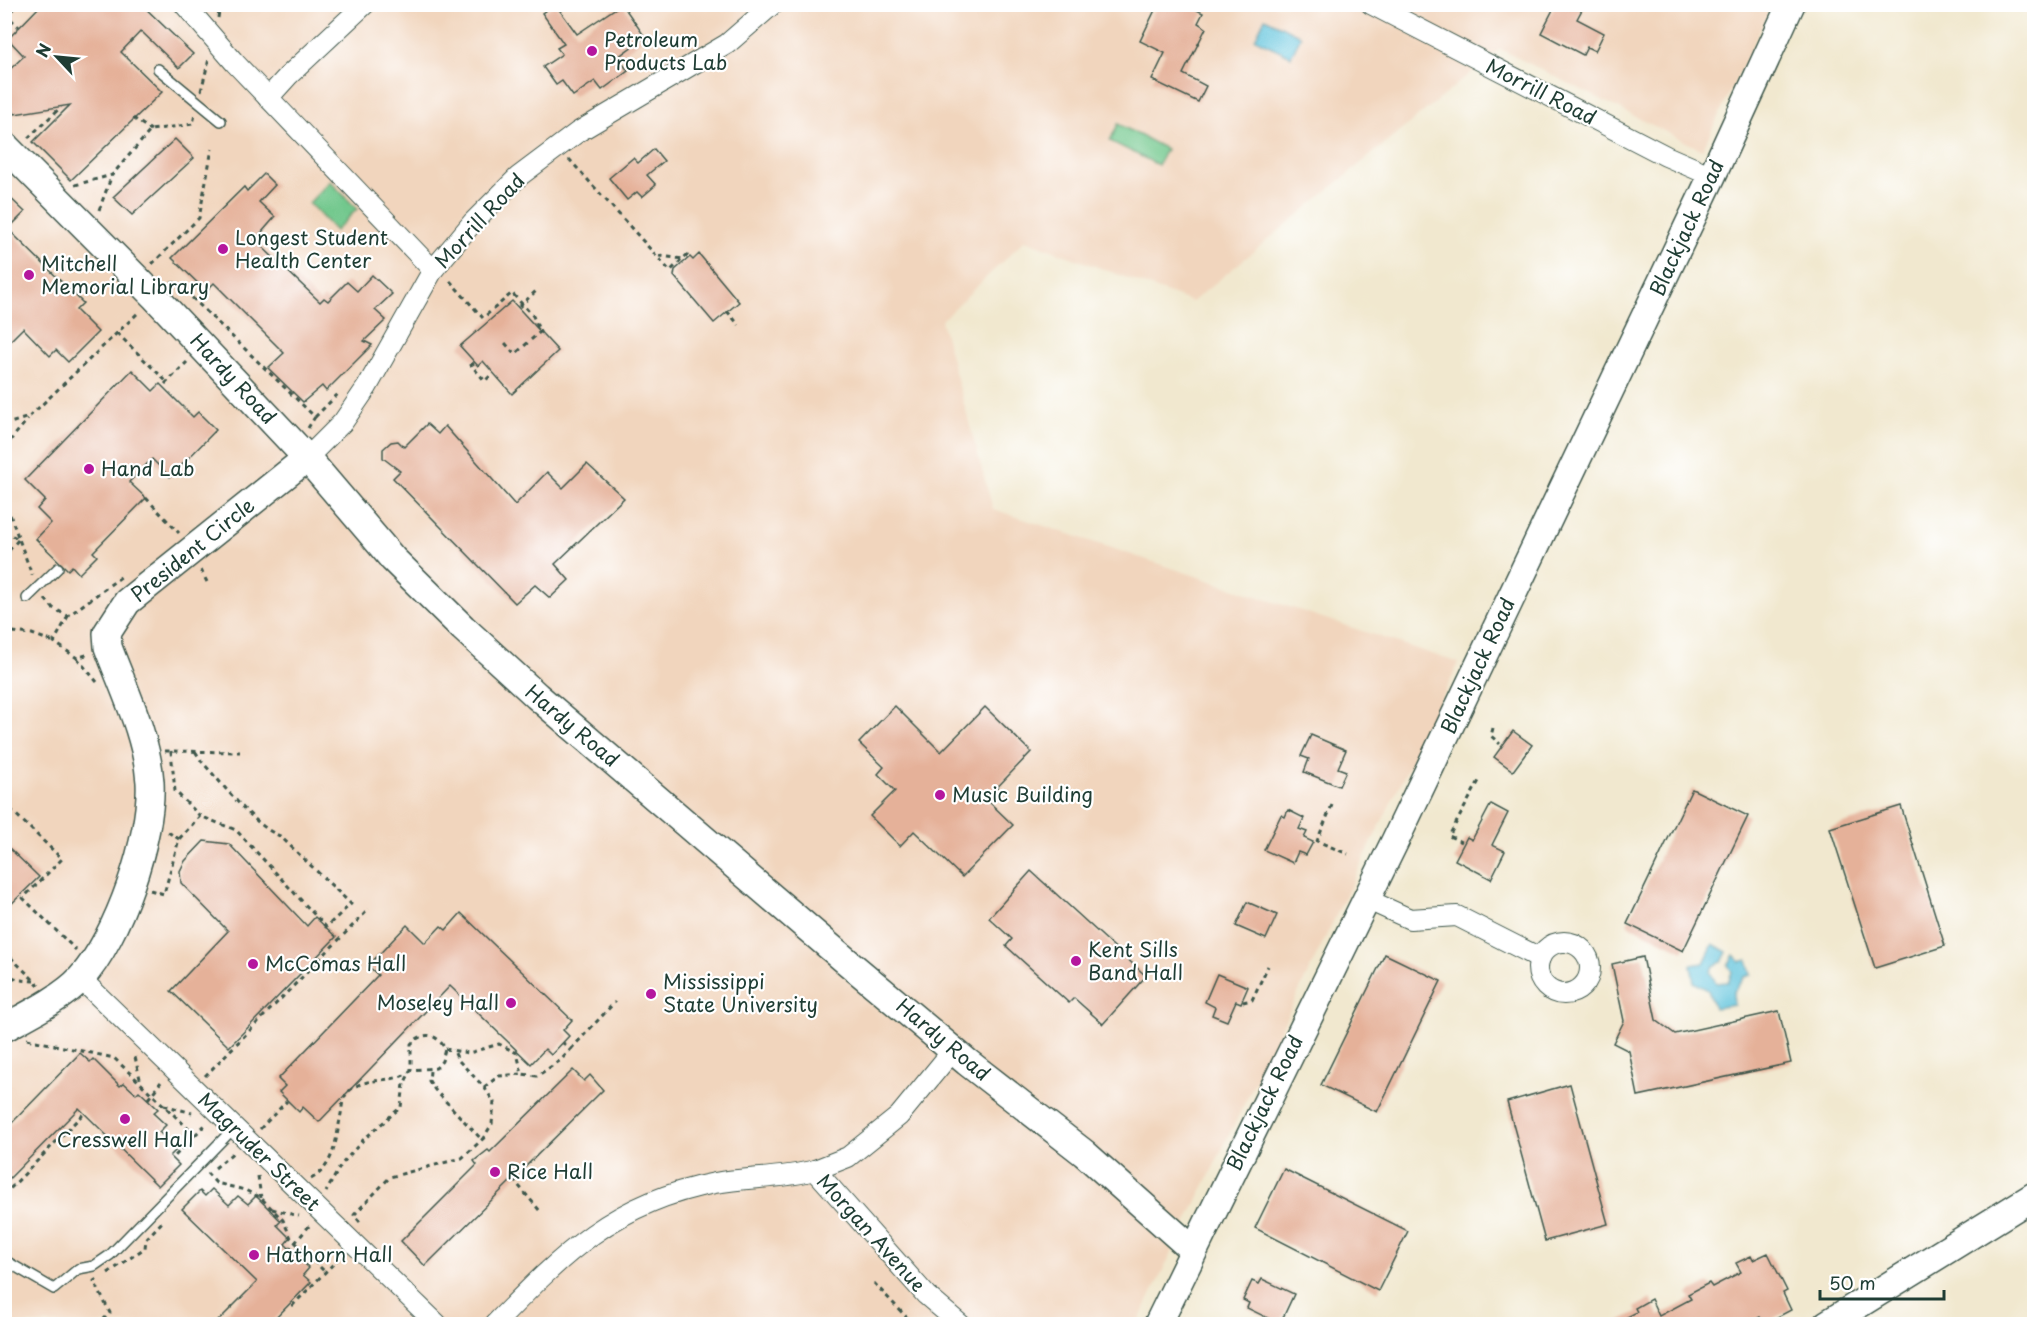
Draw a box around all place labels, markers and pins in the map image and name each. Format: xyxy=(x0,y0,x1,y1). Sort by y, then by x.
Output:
place label: Petroleum Products Lab xyxy=(604,24,727,77)
marker: Petroleum Products Lab xyxy=(585,44,599,58)
place label: Longest Student Health Center xyxy=(235,222,388,275)
marker: Longest Student Health Center xyxy=(216,242,230,256)
place label: Mitchell Memorial Library xyxy=(41,248,209,301)
marker: Mitchell Memorial Library xyxy=(22,268,36,282)
place label: Hand Lab xyxy=(101,453,195,483)
marker: Hand Lab xyxy=(82,462,96,476)
place label: Music Building xyxy=(952,779,1093,809)
marker: Music Building xyxy=(933,788,947,802)
place label: Kent Sills Band Hall xyxy=(1088,934,1183,987)
place label: McComas Hall xyxy=(265,948,406,978)
marker: Kent Sills Band Hall xyxy=(1069,954,1083,968)
marker: McComas Hall xyxy=(246,957,260,971)
place label: Mississippi State University xyxy=(663,966,818,1019)
place label: Moseley Hall xyxy=(377,987,499,1017)
marker: Mississippi State University xyxy=(644,987,658,1001)
marker: Moseley Hall xyxy=(504,996,518,1010)
marker: Cresswell Hall xyxy=(118,1112,132,1126)
place label: Cresswell Hall xyxy=(57,1124,193,1154)
place label: Rice Hall xyxy=(507,1156,593,1186)
marker: Rice Hall xyxy=(488,1165,502,1179)
place label: Hathorn Hall xyxy=(266,1239,392,1269)
marker: Hathorn Hall xyxy=(247,1248,261,1262)

